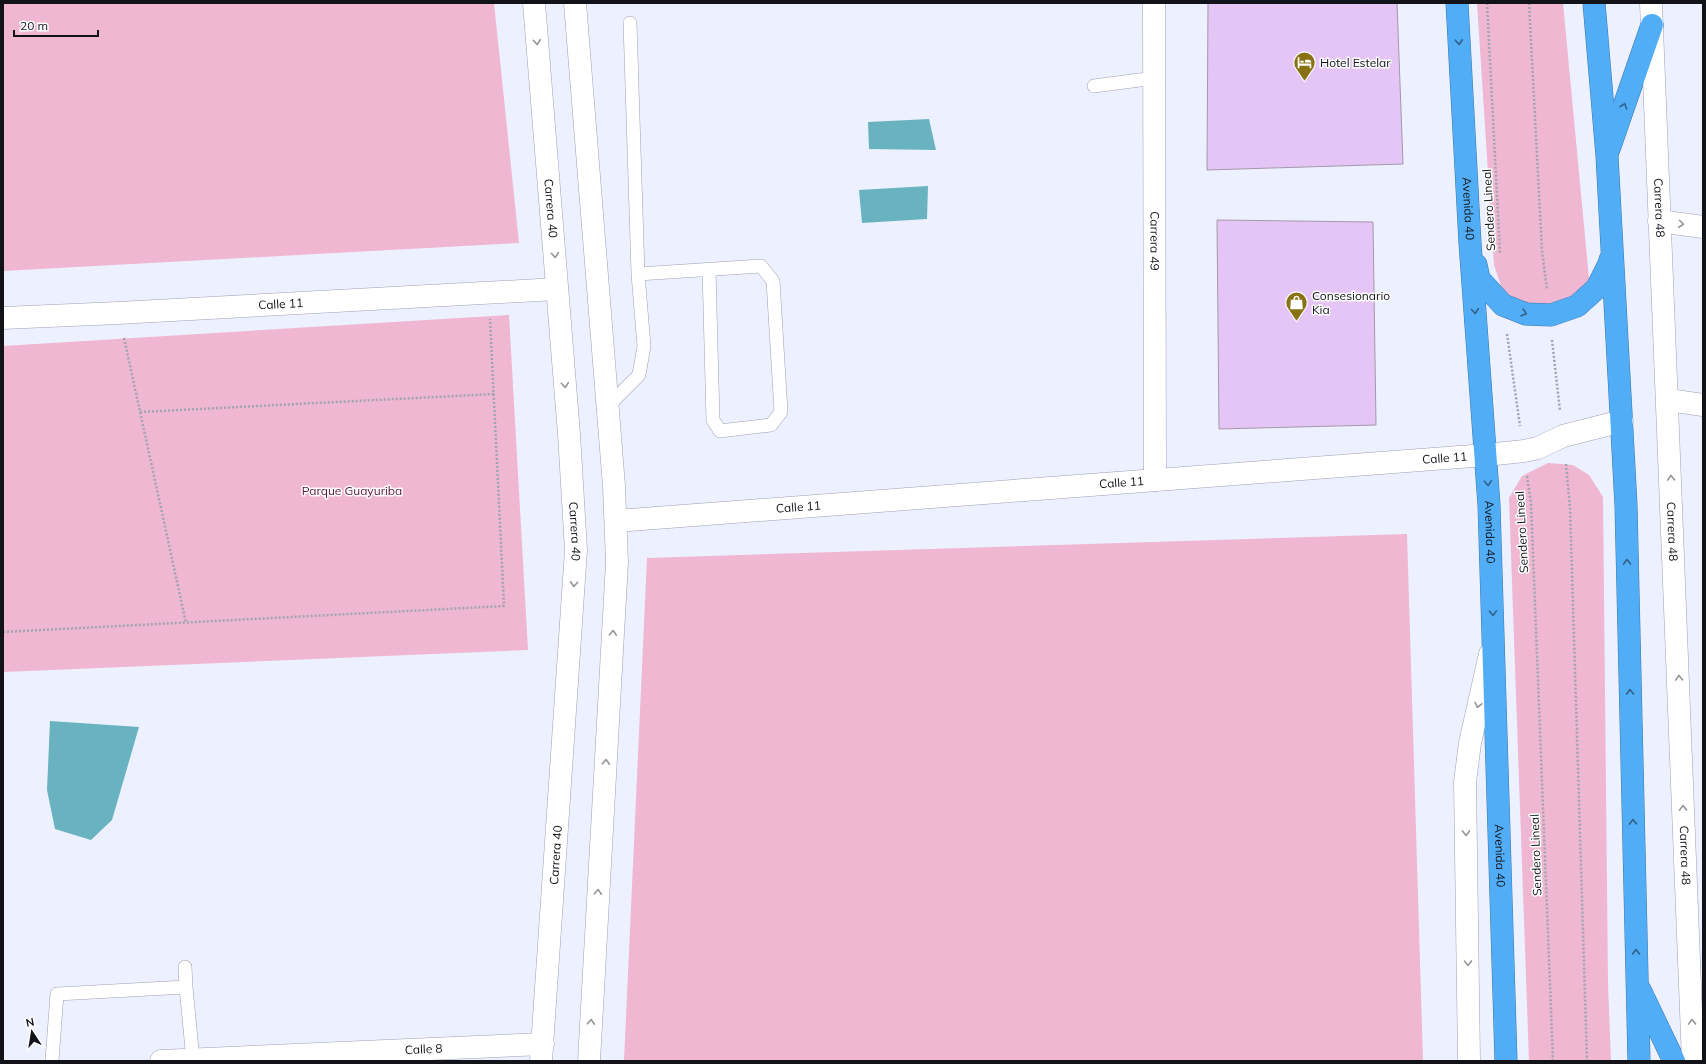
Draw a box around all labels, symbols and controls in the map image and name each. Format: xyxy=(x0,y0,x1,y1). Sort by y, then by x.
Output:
scale bar xyxy=(14,12,98,38)
text: 20 m xyxy=(20,18,48,33)
one-way arrow xyxy=(533,39,542,45)
one-way arrow xyxy=(1455,39,1463,45)
hotel icon: Hotel Estelar xyxy=(1291,50,1317,83)
place label: Hotel Estelar xyxy=(1320,55,1391,70)
one-way arrow xyxy=(1619,102,1628,109)
street label: Sendero Lineal xyxy=(1479,169,1498,251)
street label: Avenida 40 xyxy=(1459,177,1478,241)
street label: Carrera 40 xyxy=(541,178,561,239)
street label: Carrera 48 xyxy=(1651,178,1668,238)
street label: Carrera 49 xyxy=(1147,211,1163,271)
one-way arrow xyxy=(1678,219,1684,228)
one-way arrow xyxy=(550,252,559,258)
place label: Consesionario Kia xyxy=(1312,288,1390,317)
shop icon: Consesionario Kia xyxy=(1283,290,1309,323)
street label: Calle 11 xyxy=(258,295,304,312)
one-way arrow xyxy=(1471,308,1480,314)
one-way arrow xyxy=(1520,308,1527,316)
one-way arrow xyxy=(561,382,570,388)
street label: Calle 11 xyxy=(1422,448,1468,467)
street label: Calle 11 xyxy=(1098,473,1145,491)
one-way arrow xyxy=(1667,475,1675,481)
one-way arrow xyxy=(1484,480,1492,486)
park label: Parque Guayuriba xyxy=(302,483,402,498)
street label: Sendero Lineal xyxy=(1512,491,1531,573)
street label: Calle 11 xyxy=(775,497,821,516)
street label: Avenida 40 xyxy=(1482,500,1499,564)
street label: Carrera 40 xyxy=(566,501,584,562)
street label: Carrera 48 xyxy=(1664,502,1681,562)
one-way arrow xyxy=(1623,559,1632,565)
one-way arrow xyxy=(569,581,578,587)
one-way arrow xyxy=(1488,610,1497,616)
one-way arrow xyxy=(609,630,617,636)
one-way arrow xyxy=(1674,675,1683,681)
one-way arrow xyxy=(1626,689,1634,695)
one-way arrow xyxy=(1475,701,1483,708)
one-way arrow xyxy=(601,759,610,765)
one-way arrow xyxy=(1679,805,1688,811)
street label: Sendero Lineal xyxy=(1527,814,1544,896)
one-way arrow xyxy=(1629,819,1637,825)
street label: Avenida 40 xyxy=(1492,824,1509,888)
street label: Carrera 40 xyxy=(546,825,565,885)
street label: Carrera 48 xyxy=(1677,825,1694,885)
one-way arrow xyxy=(1462,830,1470,836)
one-way arrow xyxy=(594,889,603,895)
one-way arrow xyxy=(1632,949,1640,955)
one-way arrow xyxy=(1464,960,1472,966)
north arrow xyxy=(12,1012,52,1052)
text: N xyxy=(24,1015,35,1030)
one-way arrow xyxy=(586,1019,595,1025)
one-way arrow xyxy=(1687,1019,1696,1025)
street label: Calle 8 xyxy=(404,1040,443,1057)

